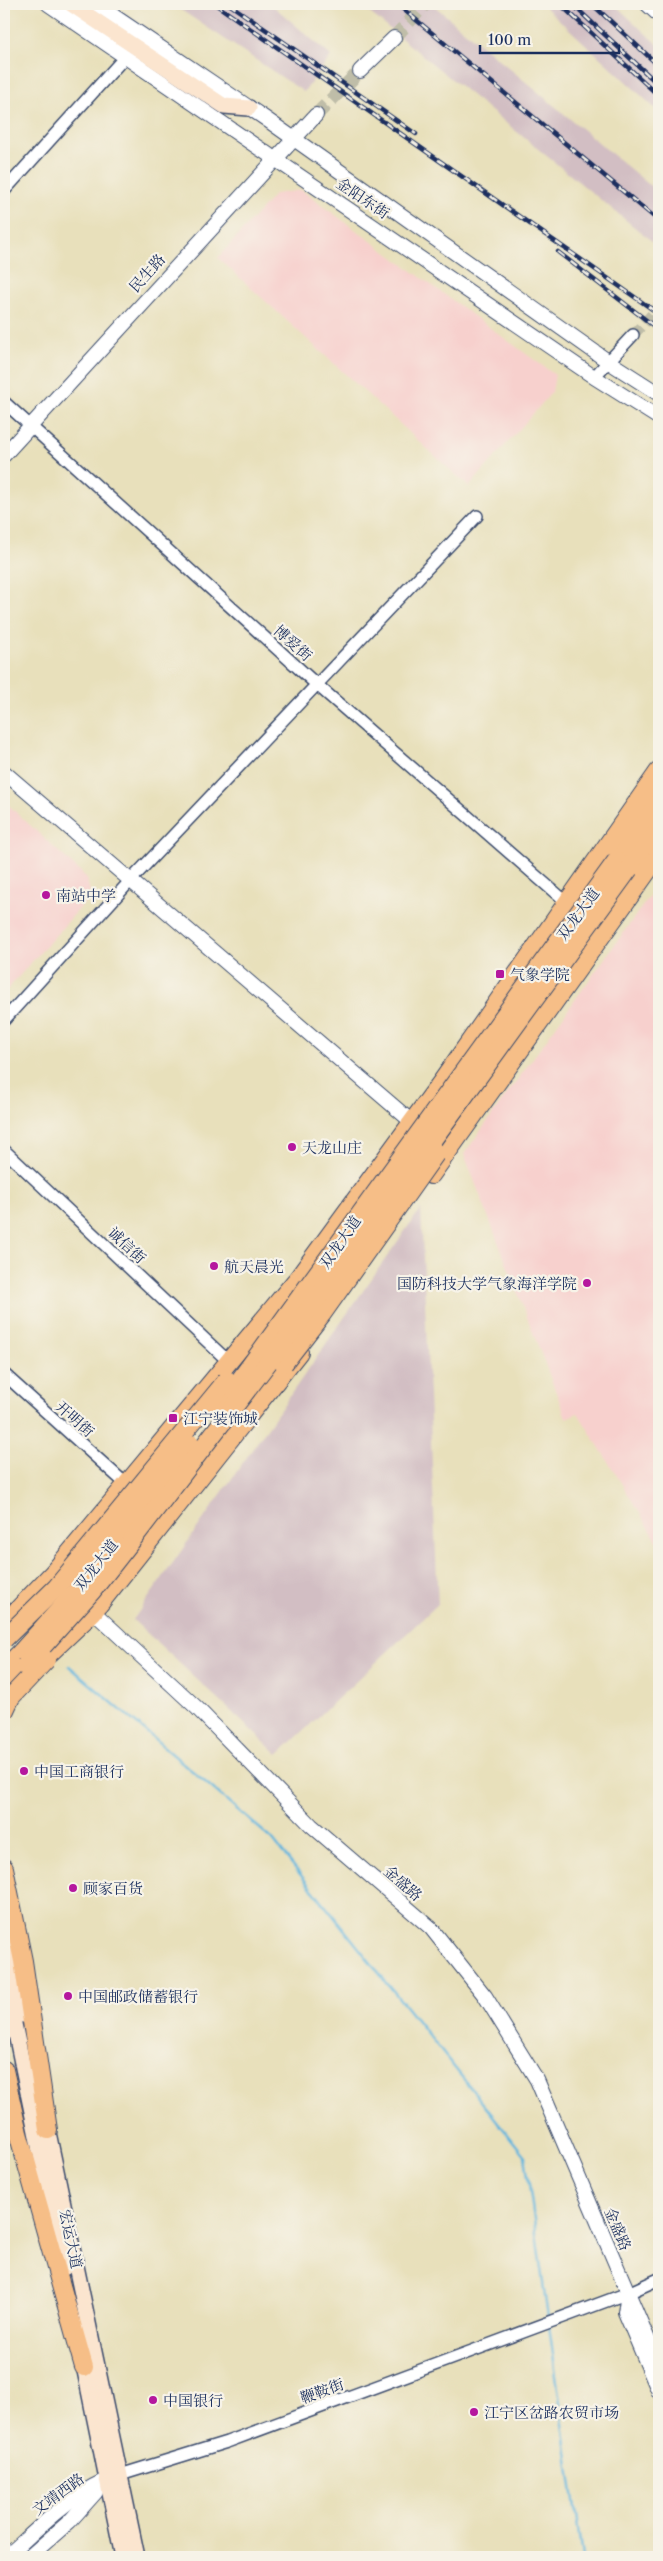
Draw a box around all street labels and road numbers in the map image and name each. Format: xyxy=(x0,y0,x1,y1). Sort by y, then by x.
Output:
street label: 金阳东街 xyxy=(333,173,393,223)
street label: 民生路 xyxy=(125,250,169,296)
street label: 博爱街 xyxy=(270,621,316,665)
street label: 双龙大道 xyxy=(553,884,603,944)
street label: 双龙大道 xyxy=(315,1212,365,1272)
street label: 诚信街 xyxy=(104,1223,150,1267)
street label: 开明街 xyxy=(52,1397,98,1441)
street label: 双龙大道 xyxy=(70,1536,122,1594)
street label: 金盛路 xyxy=(380,1861,426,1905)
street label: 金盛路 xyxy=(600,2205,636,2253)
street label: 宏运大道 xyxy=(55,2208,87,2270)
street label: 鞭鞍街 xyxy=(298,2374,346,2408)
street label: 文靖西路 xyxy=(28,2469,88,2519)

